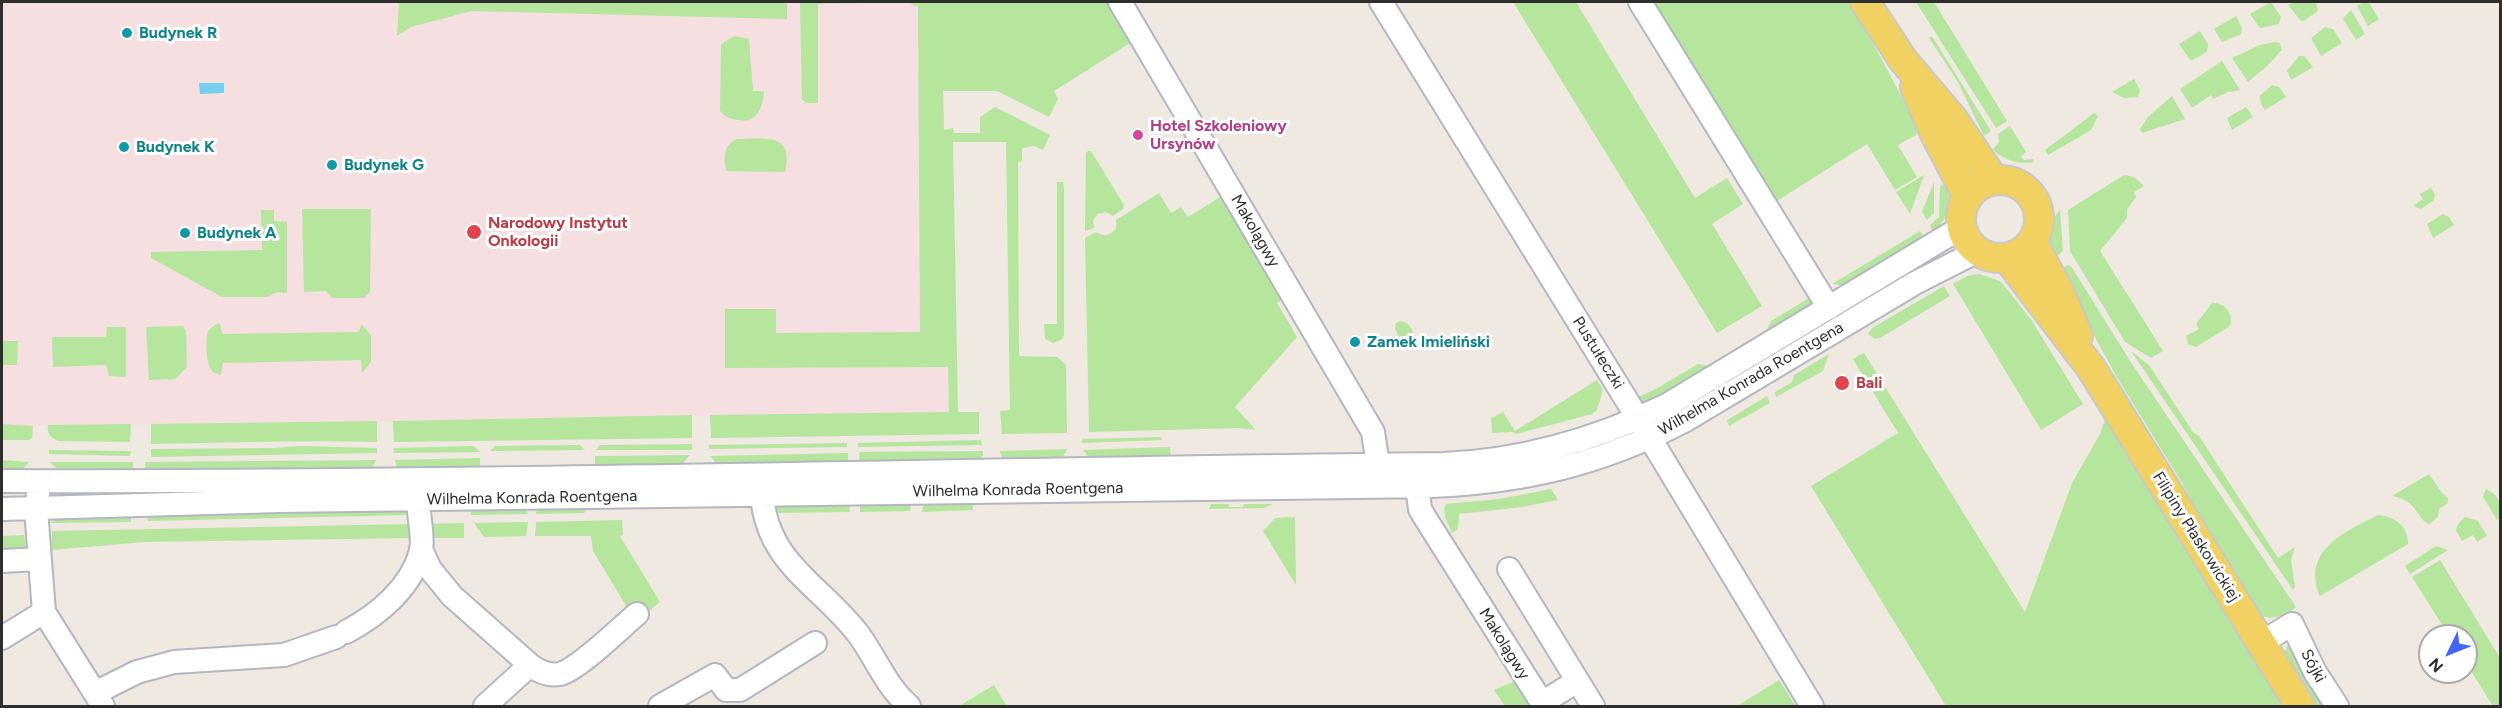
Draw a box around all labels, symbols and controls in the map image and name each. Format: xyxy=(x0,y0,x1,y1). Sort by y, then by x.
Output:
place label: Budynek R xyxy=(139,23,217,43)
marker: Budynek R xyxy=(120,26,134,40)
place label: Hotel Szkoleniowy Ursynów xyxy=(1150,116,1287,154)
marker: Hotel Szkoleniowy Ursynów xyxy=(1131,128,1145,142)
place label: Budynek K xyxy=(136,137,215,157)
marker: Budynek K xyxy=(117,140,131,154)
place label: Budynek G xyxy=(344,155,424,175)
marker: Budynek G xyxy=(325,158,339,172)
street label: Makolągwy xyxy=(1227,191,1283,271)
place label: Narodowy Instytut Onkologii xyxy=(488,213,628,251)
place label: Budynek A xyxy=(197,223,276,243)
marker: Narodowy Instytut Onkologii xyxy=(465,223,483,241)
marker: Budynek A xyxy=(178,226,192,240)
street label: Pustułeczki xyxy=(1568,313,1628,393)
street label: Wilhelma Konrada Roentgena xyxy=(1655,318,1847,440)
place label: Zamek Imieliński xyxy=(1367,332,1490,352)
marker: Zamek Imieliński xyxy=(1348,335,1362,349)
place label: Bali xyxy=(1856,373,1882,393)
marker: Bali xyxy=(1833,374,1851,392)
street label: Filipiny Płaskowickiej xyxy=(2148,469,2244,605)
street label: Wilhelma Konrada Roentgena xyxy=(913,479,1123,501)
street label: Wilhelma Konrada Roentgena xyxy=(427,487,637,509)
street label: Makolągwy xyxy=(1475,605,1533,683)
north arrow xyxy=(2418,624,2478,684)
street label: Sójki xyxy=(2296,646,2330,686)
text: N xyxy=(2425,654,2447,676)

